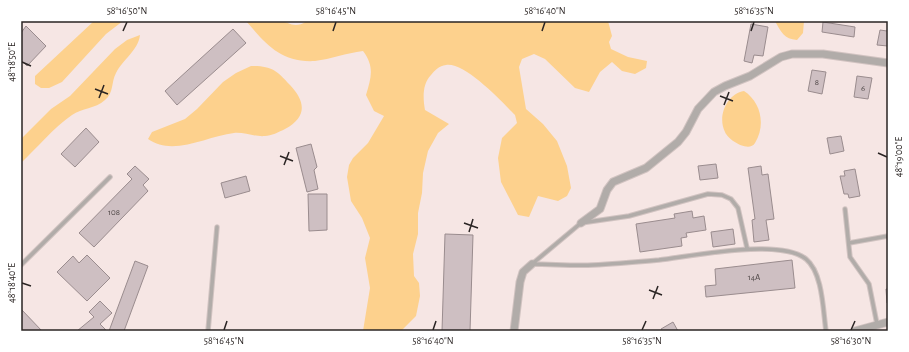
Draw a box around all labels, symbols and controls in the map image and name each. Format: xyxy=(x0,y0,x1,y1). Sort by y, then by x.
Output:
text: 58°16'50"N xyxy=(107,6,147,16)
text: 58°16'45"N xyxy=(316,6,356,16)
text: 58°16'40"N xyxy=(524,6,566,16)
text: 58°16'35"N xyxy=(734,6,774,16)
text: 48°18'50"E xyxy=(7,42,17,82)
house number: 8 xyxy=(815,78,819,87)
house number: 6 xyxy=(861,84,865,93)
text: 48°19'00"E xyxy=(894,137,904,177)
house number: 108 xyxy=(108,208,120,217)
text: 48°18'40"E xyxy=(7,263,17,303)
house number: 14А xyxy=(748,273,761,282)
text: 58°16'45"N xyxy=(204,336,244,346)
text: 58°16'40"N xyxy=(412,336,454,346)
text: 58°16'35"N xyxy=(622,336,662,346)
text: 58°16'30"N xyxy=(831,336,871,346)

